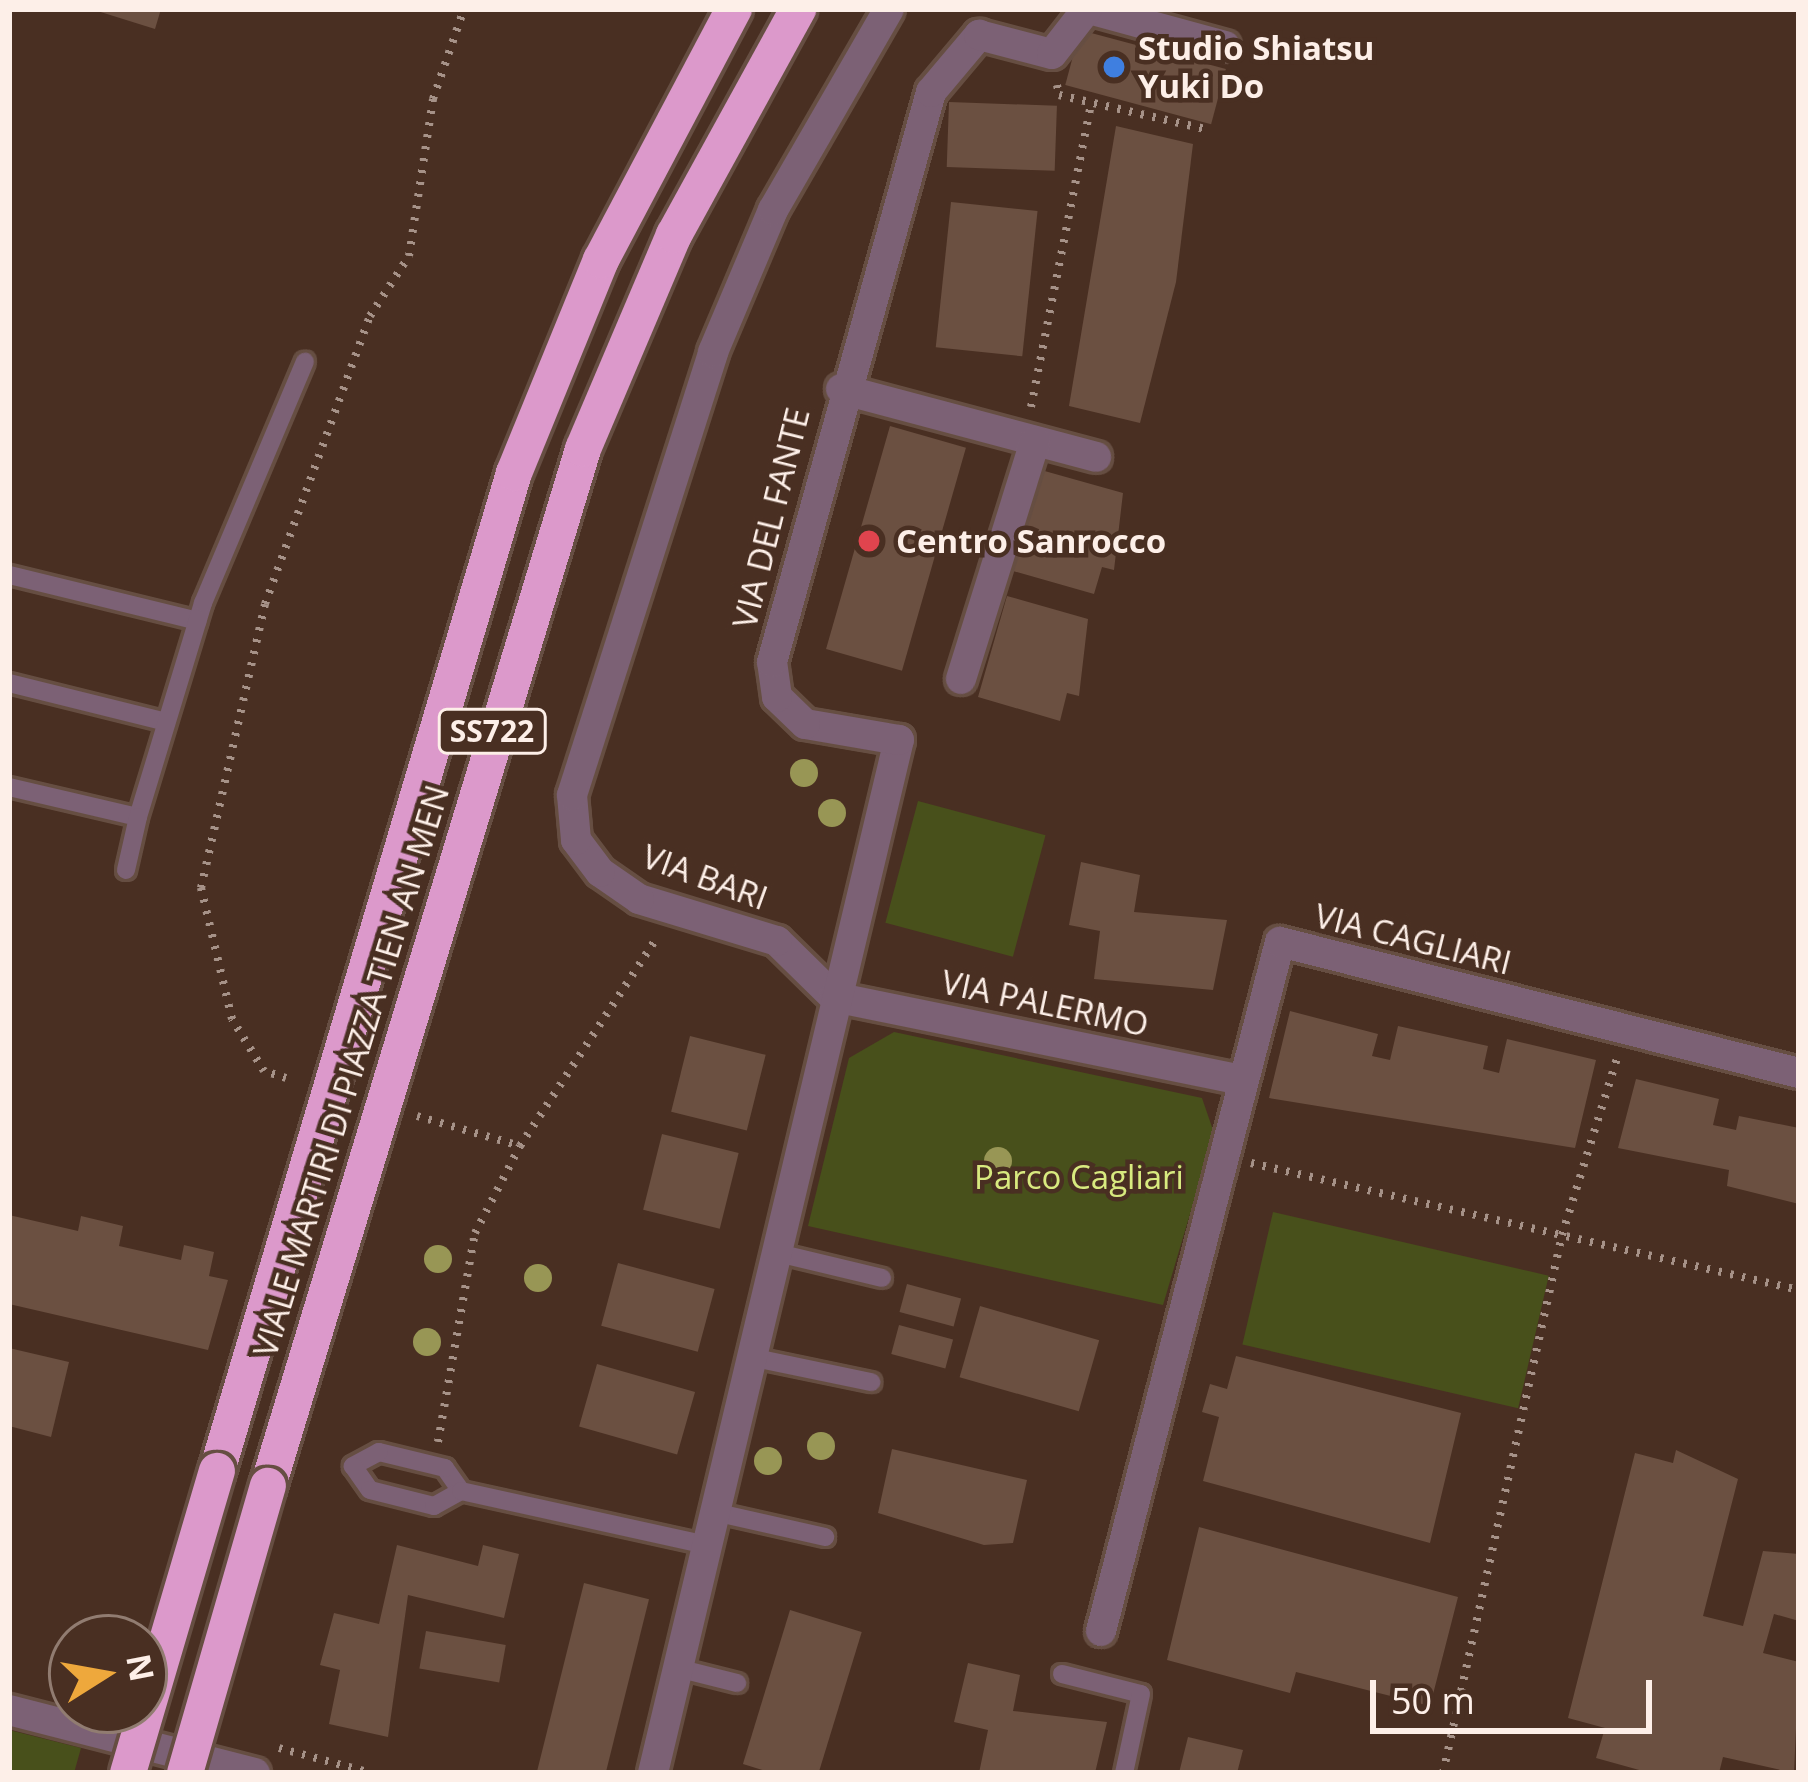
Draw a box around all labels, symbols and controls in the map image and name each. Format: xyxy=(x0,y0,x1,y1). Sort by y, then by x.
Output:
place label: Studio Shiatsu Yuki Do xyxy=(1138,28,1374,106)
marker: Studio Shiatsu Yuki Do xyxy=(1101,54,1127,80)
street label: VIA DEL FANTE xyxy=(724,404,818,632)
place label: Centro Sanrocco xyxy=(896,521,1166,561)
marker: Centro Sanrocco xyxy=(853,525,885,557)
road number: SS722 xyxy=(435,707,549,755)
street label: VIALE MARTIRI DI PIAZZA TIEN AN MEN xyxy=(245,780,457,1362)
street label: VIA BARI xyxy=(637,836,773,918)
street label: VIA CAGLIARI xyxy=(1311,895,1515,983)
street label: VIA PALERMO xyxy=(938,962,1152,1044)
park label: Parco Cagliari xyxy=(974,1157,1184,1197)
north arrow xyxy=(48,1614,168,1734)
text: N xyxy=(116,1650,166,1685)
scale bar xyxy=(1376,1656,1658,1730)
text: 50 m xyxy=(1391,1676,1475,1725)

